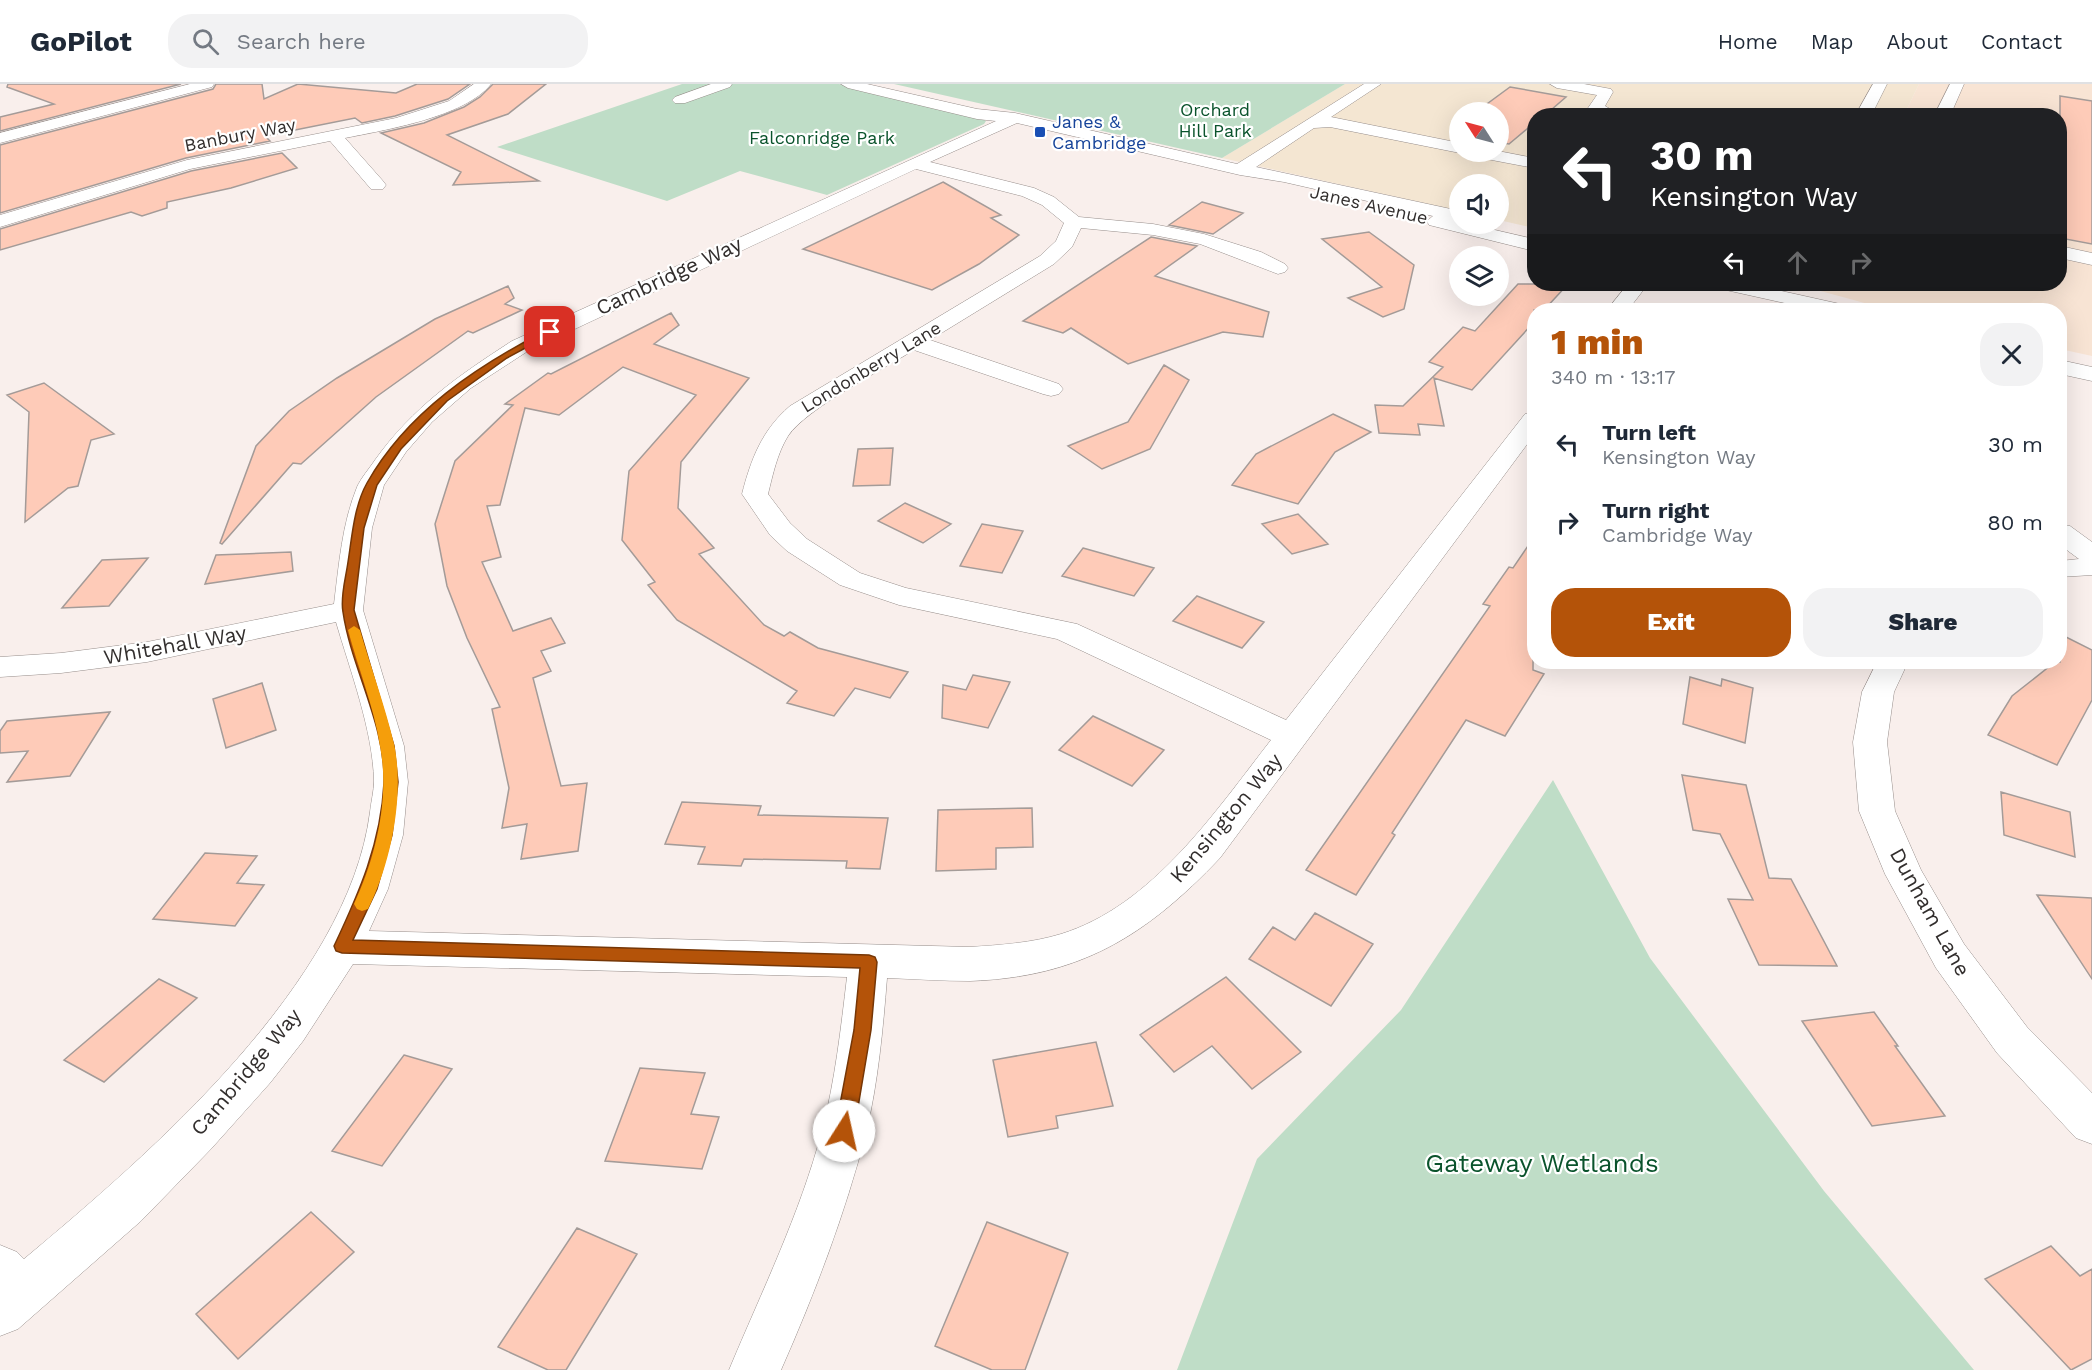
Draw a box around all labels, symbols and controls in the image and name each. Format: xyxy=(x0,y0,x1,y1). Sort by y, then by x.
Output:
search box xyxy=(168,14,588,68)
text: GoPilot xyxy=(30,25,132,58)
icon: search xyxy=(189,25,222,58)
text: Search here xyxy=(237,29,366,54)
text: Home xyxy=(1718,29,1778,54)
text: Map xyxy=(1811,29,1854,54)
text: About xyxy=(1887,29,1948,54)
text: Contact xyxy=(1981,29,2062,54)
park label: Orchard Hill Park xyxy=(1178,99,1252,141)
north arrow xyxy=(1449,102,1509,162)
map controls xyxy=(1449,102,1509,306)
place label: Janes & Cambridge xyxy=(1052,111,1146,153)
street label: Banbury Way xyxy=(182,113,298,156)
marker: Janes & Cambridge xyxy=(1033,125,1047,139)
park label: Falconridge Park xyxy=(749,127,895,148)
text: 30 m xyxy=(1650,131,1754,180)
icon: left xyxy=(1551,132,1629,210)
button: sound xyxy=(1449,174,1509,234)
street label: Janes Avenue xyxy=(1308,181,1430,228)
text: Kensington Way xyxy=(1650,181,1857,213)
street label: Cambridge Way xyxy=(592,231,746,320)
button: layers xyxy=(1449,246,1509,306)
icon: left xyxy=(1718,246,1751,279)
icon: ahead xyxy=(1781,246,1814,279)
icon: right xyxy=(1844,246,1877,279)
pin xyxy=(524,306,575,357)
icon: arrive xyxy=(533,315,566,348)
street label: Londonberry Lane xyxy=(797,317,945,417)
text: 1 min xyxy=(1551,321,1644,363)
button: close xyxy=(1980,323,2043,386)
text: 340 m · 13:17 xyxy=(1551,365,1675,389)
text: Turn left xyxy=(1602,420,1696,445)
icon: left xyxy=(1551,428,1584,461)
text: 30 m xyxy=(1988,432,2043,457)
text: Kensington Way xyxy=(1602,445,1756,469)
text: Turn right xyxy=(1602,498,1709,523)
icon: right xyxy=(1551,506,1584,539)
text: 80 m xyxy=(1987,510,2043,535)
text: Cambridge Way xyxy=(1602,523,1753,547)
button: Exit xyxy=(1551,588,1791,657)
button: Share xyxy=(1803,588,2043,657)
street label: Whitehall Way xyxy=(101,620,249,669)
street label: Kensington Way xyxy=(1164,748,1287,888)
street label: Dunham Lane xyxy=(1885,843,1976,980)
street label: Cambridge Way xyxy=(185,1003,306,1140)
position arrow xyxy=(812,1099,876,1163)
park label: Gateway Wetlands xyxy=(1425,1148,1659,1178)

